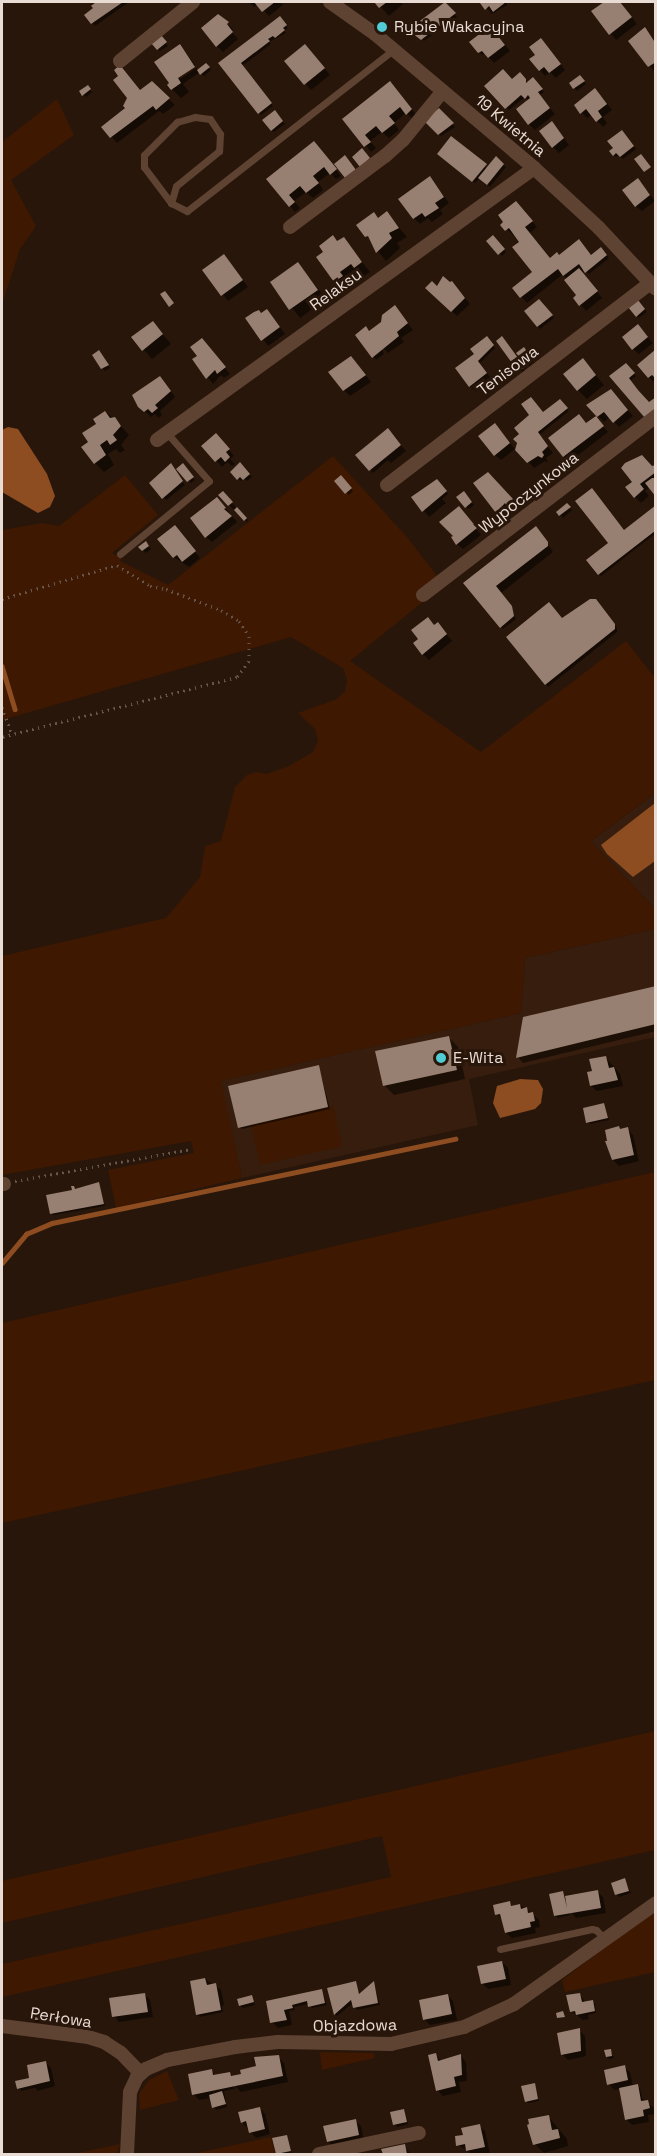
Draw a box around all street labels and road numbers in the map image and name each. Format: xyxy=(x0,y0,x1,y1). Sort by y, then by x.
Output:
street label: 19 Kwietnia xyxy=(471,91,549,161)
street label: Relaksu xyxy=(306,265,366,315)
street label: Tenisowa xyxy=(474,342,542,400)
street label: Wypoczynkowa xyxy=(475,448,583,538)
street label: Perłowa xyxy=(29,2004,93,2032)
street label: Objazdowa xyxy=(313,2016,397,2036)

